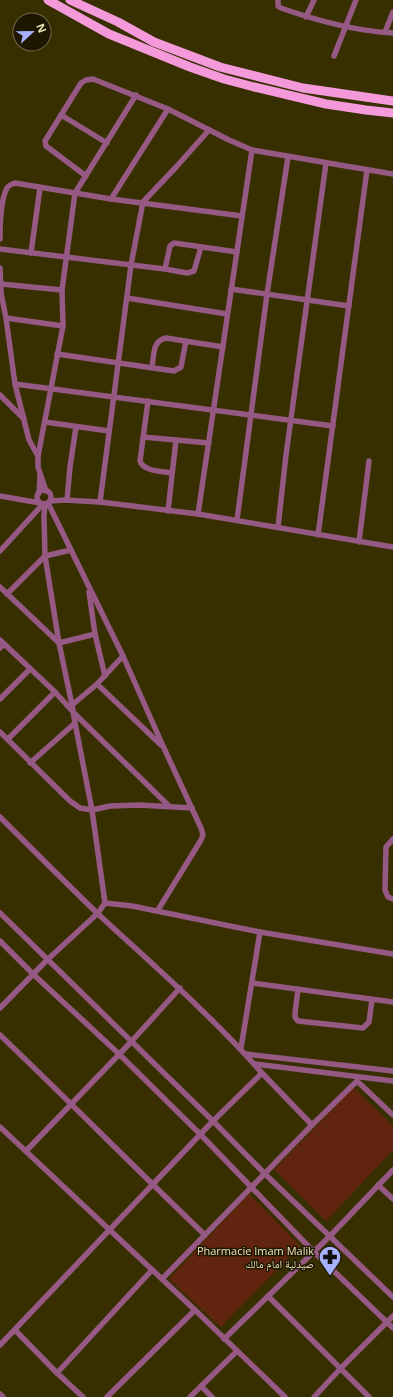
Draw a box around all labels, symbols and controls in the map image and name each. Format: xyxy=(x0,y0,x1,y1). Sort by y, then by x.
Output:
north arrow xyxy=(12,12,52,52)
text: N xyxy=(33,21,50,35)
place label: Pharmacie Imam Malik صيدلية امام مالك xyxy=(197,1243,314,1271)
pharmacy icon: Pharmacie Imam Malik صيدلية امام مالك xyxy=(317,1244,343,1277)

